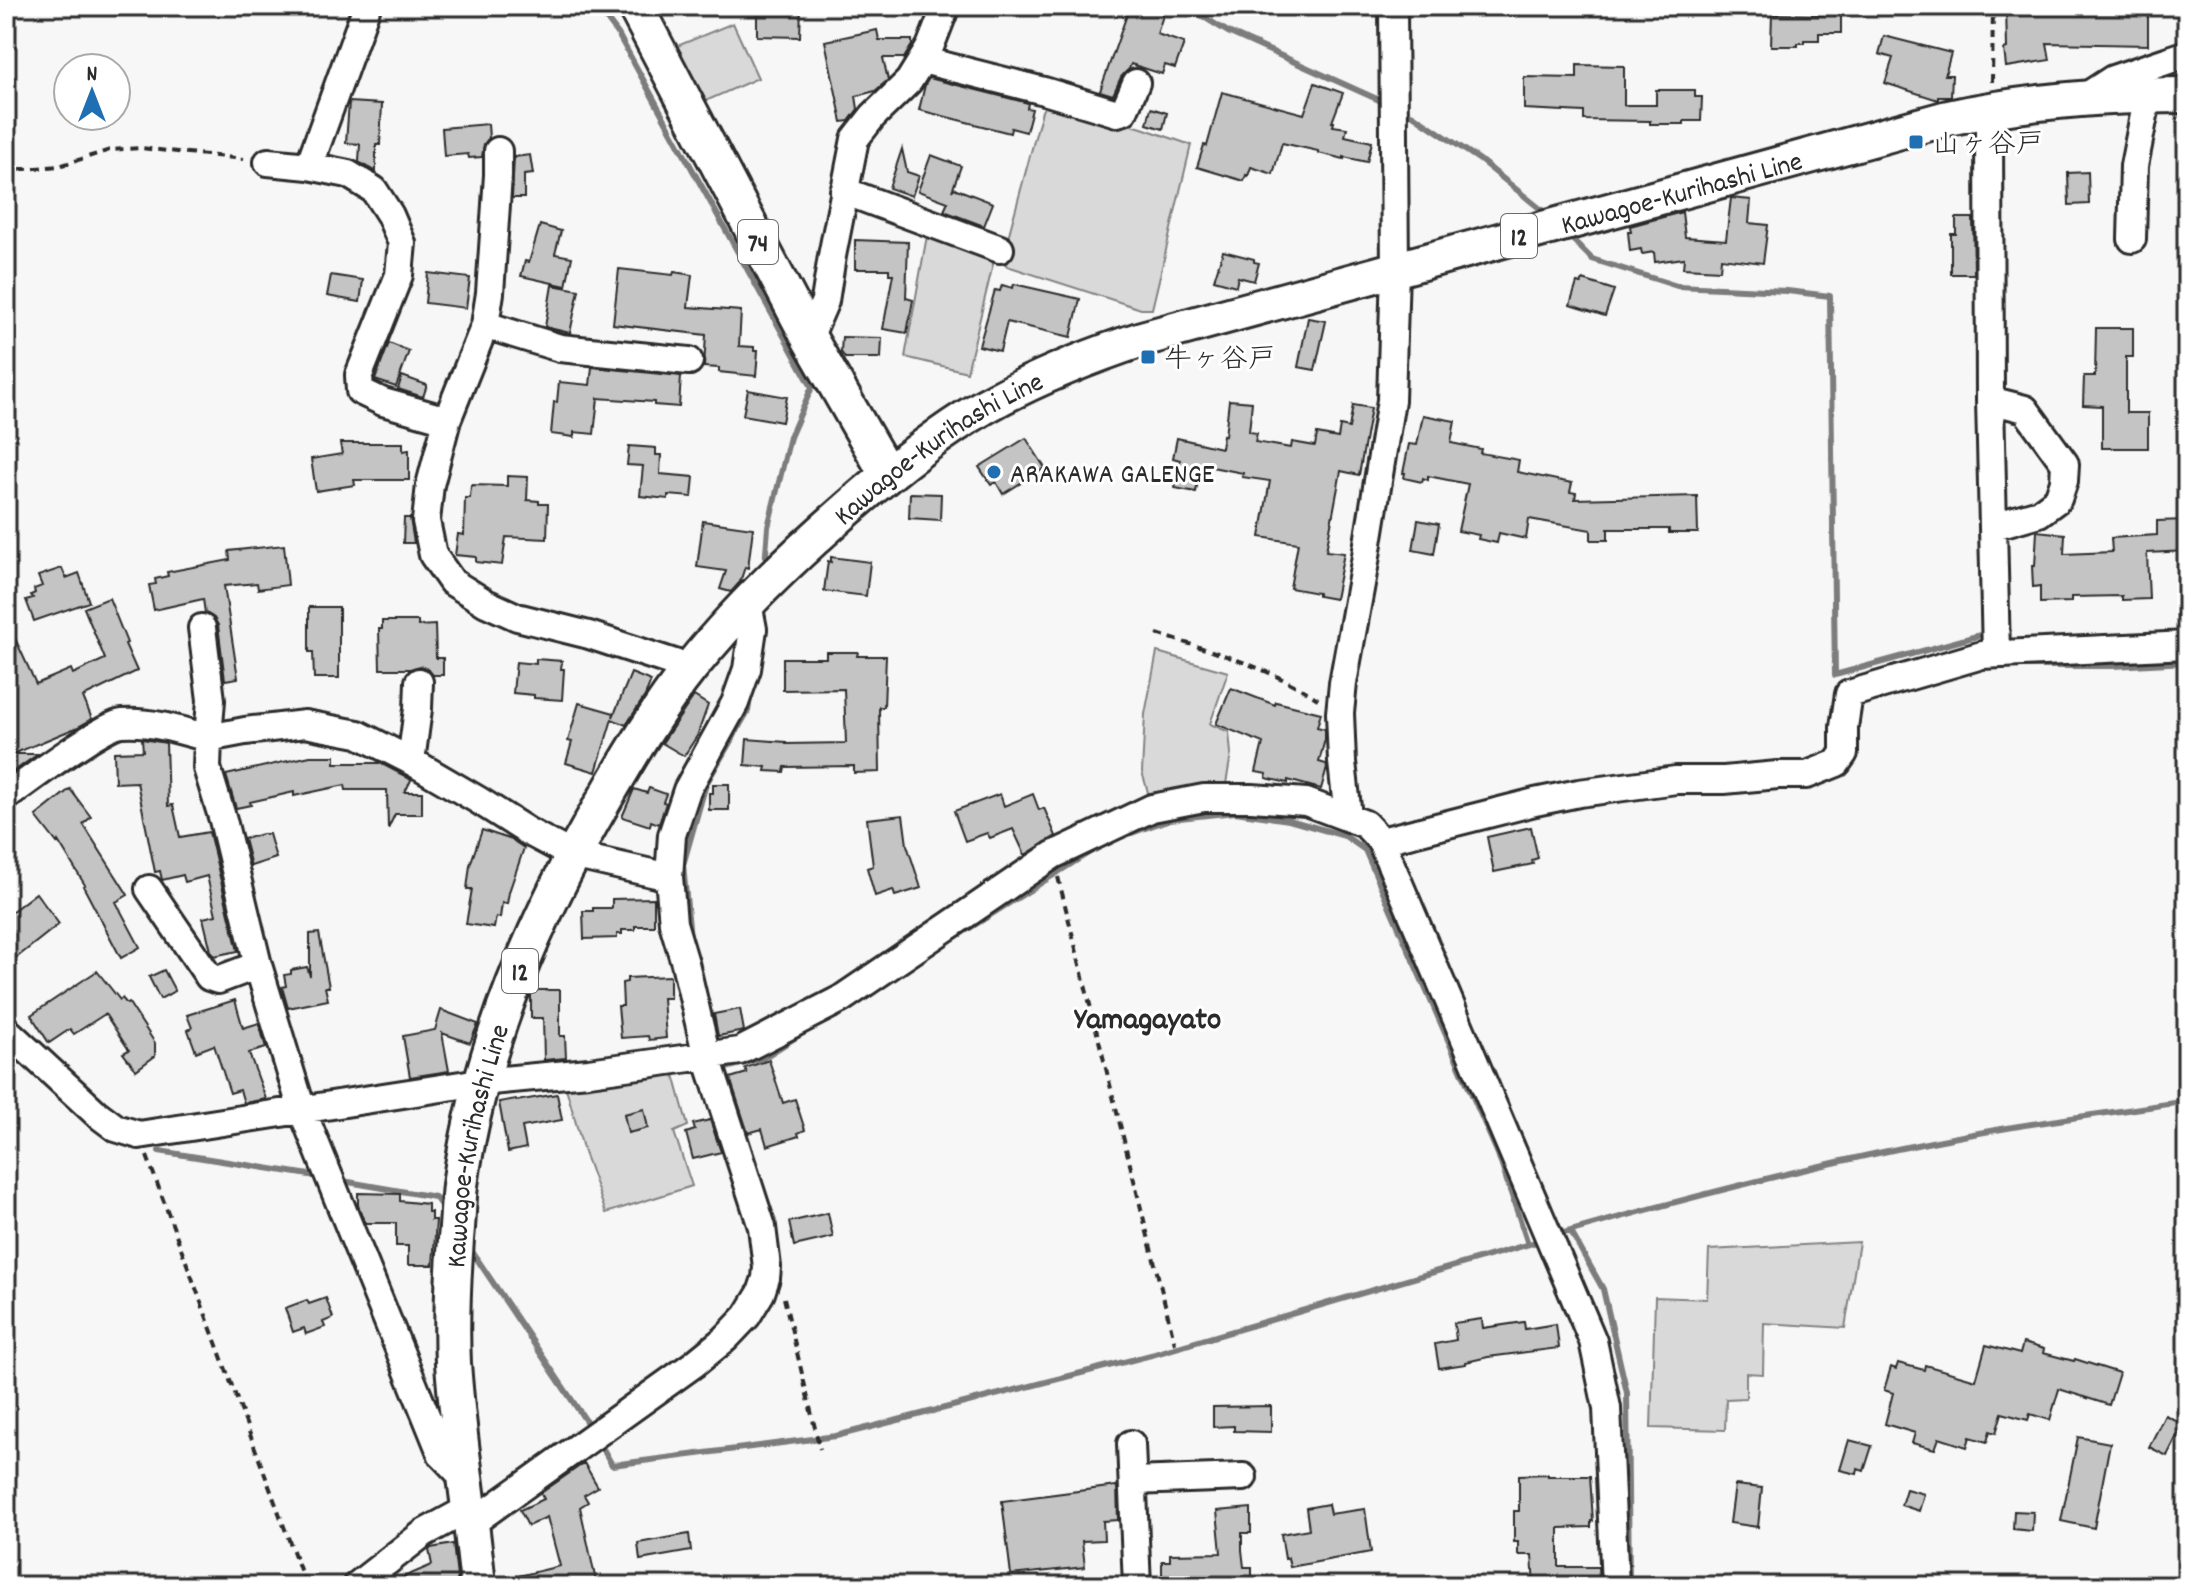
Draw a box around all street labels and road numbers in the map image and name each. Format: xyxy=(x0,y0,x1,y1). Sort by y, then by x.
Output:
street label: Kawagoe-Kurihashi Line xyxy=(1557,144,1808,248)
road number: 12 xyxy=(1501,214,1537,258)
road number: 74 xyxy=(738,220,778,264)
street label: Kawagoe-Kurihashi Line xyxy=(827,364,1051,537)
road number: 12 xyxy=(502,949,538,993)
street label: Kawagoe-Kurihashi Line xyxy=(439,1020,523,1269)

